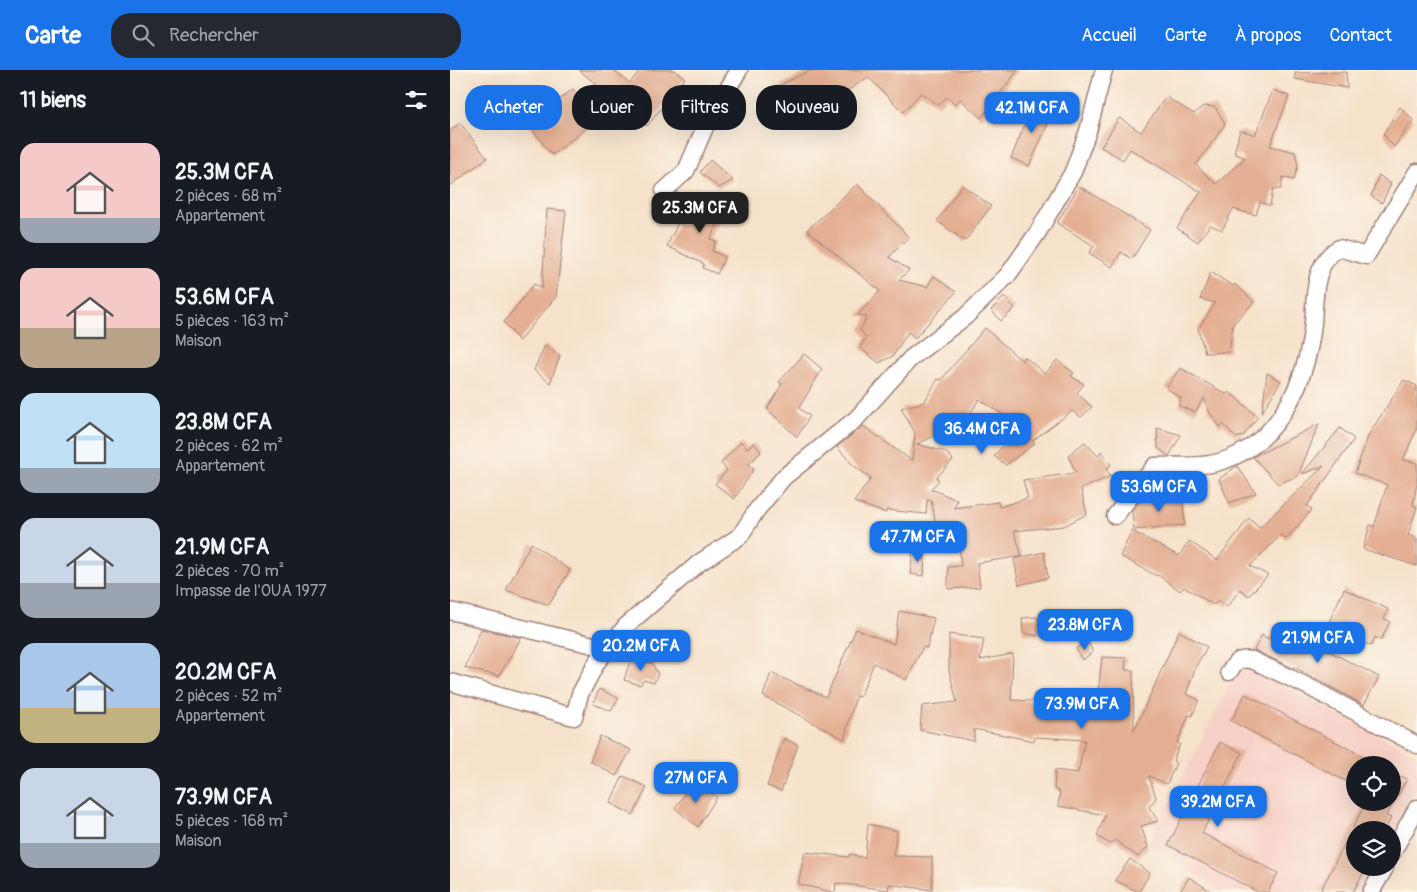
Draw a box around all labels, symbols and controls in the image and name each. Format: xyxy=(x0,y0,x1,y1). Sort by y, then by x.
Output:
search box xyxy=(111,13,461,58)
text: Carte xyxy=(25,21,81,50)
icon: search xyxy=(129,21,157,49)
text: Rechercher xyxy=(169,23,259,47)
text: Accueil xyxy=(1081,24,1137,47)
text: Carte xyxy=(1165,24,1207,47)
text: À propos xyxy=(1235,24,1301,47)
text: Contact xyxy=(1329,24,1392,47)
chip: Acheter xyxy=(465,85,562,130)
chip: Louer xyxy=(572,85,652,130)
chip: Filtres xyxy=(662,85,746,130)
chip: Nouveau xyxy=(756,85,857,130)
icon: filters xyxy=(402,86,430,114)
text: 11 biens xyxy=(20,87,86,114)
pin: 42.1M CFA xyxy=(975,92,1089,134)
text: 42.1M CFA xyxy=(996,98,1068,118)
text: 25.3M CFA xyxy=(175,159,273,186)
icon: home xyxy=(60,163,120,223)
text: 2 pièces · 68 m² xyxy=(175,186,282,206)
pin: 25.3M CFA xyxy=(643,191,757,234)
text: 25.3M CFA xyxy=(663,198,737,218)
text: Appartement xyxy=(175,206,265,226)
text: 53.6M CFA xyxy=(175,284,274,311)
icon: home xyxy=(60,288,120,348)
text: 5 pièces · 163 m² xyxy=(175,311,289,331)
text: Maison xyxy=(175,331,221,351)
text: 23.8M CFA xyxy=(175,409,272,436)
pin: 36.4M CFA xyxy=(925,412,1039,455)
icon: home xyxy=(60,413,120,473)
text: 36.4M CFA xyxy=(944,419,1020,439)
text: 2 pièces · 62 m² xyxy=(175,436,283,456)
text: Appartement xyxy=(175,456,265,476)
pin: 53.6M CFA xyxy=(1102,470,1216,513)
text: 53.6M CFA xyxy=(1121,477,1197,497)
pin: 47.7M CFA xyxy=(861,520,975,563)
text: 47.7M CFA xyxy=(881,527,955,547)
text: 21.9M CFA xyxy=(175,534,269,561)
icon: home xyxy=(60,538,120,598)
text: 2 pièces · 70 m² xyxy=(175,561,284,581)
text: Impasse de l'OUA 1977 xyxy=(175,581,327,601)
pin: 23.8M CFA xyxy=(1028,608,1142,651)
text: 23.8M CFA xyxy=(1048,615,1122,635)
pin: 21.9M CFA xyxy=(1261,622,1375,664)
text: 21.9M CFA xyxy=(1282,628,1354,648)
pin: 20.2M CFA xyxy=(584,630,698,672)
text: 20.2M CFA xyxy=(602,636,680,656)
text: 20.2M CFA xyxy=(175,659,276,686)
icon: home xyxy=(60,663,120,723)
text: 2 pièces · 52 m² xyxy=(175,686,282,706)
pin: 73.9M CFA xyxy=(1025,688,1139,730)
text: 73.9M CFA xyxy=(1045,694,1119,714)
text: Appartement xyxy=(175,706,265,726)
map controls xyxy=(1346,756,1401,876)
button: locate xyxy=(1346,756,1401,811)
pin: 27M CFA xyxy=(650,762,742,804)
text: 27M CFA xyxy=(665,768,727,788)
text: 73.9M CFA xyxy=(175,784,272,811)
pin: 39.2M CFA xyxy=(1161,786,1275,828)
icon: home xyxy=(60,788,120,848)
text: 39.2M CFA xyxy=(1181,792,1255,812)
text: 5 pièces · 168 m² xyxy=(175,811,288,831)
button: layers xyxy=(1346,821,1401,876)
text: Maison xyxy=(175,831,221,851)

